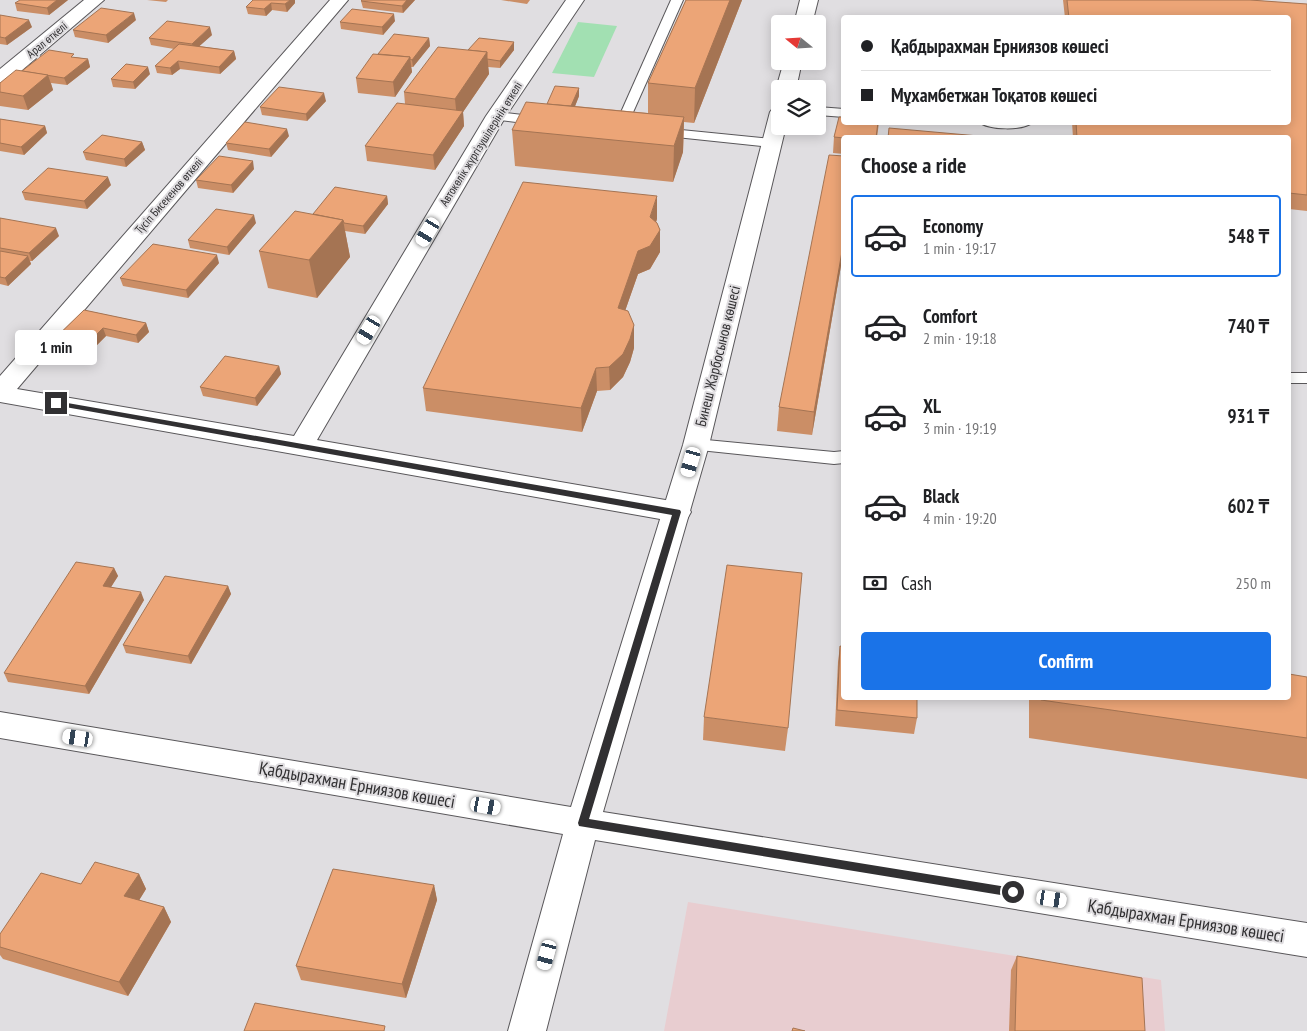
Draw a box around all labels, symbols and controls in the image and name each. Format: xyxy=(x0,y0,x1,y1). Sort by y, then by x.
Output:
north arrow xyxy=(771,15,826,70)
map controls xyxy=(771,15,826,135)
street label: Арал өткелі xyxy=(23,18,70,61)
text: Қабдырахман Ерниязов көшесі xyxy=(891,34,1109,58)
street label: Автокөлік жүргізушілерінің өткелі xyxy=(436,79,525,209)
button: layers xyxy=(771,80,826,135)
text: Мұхамбетжан Тоқатов көшесі xyxy=(891,83,1097,107)
text: Choose a ride xyxy=(861,151,966,179)
street label: Түсіп Бисекенов өткелі xyxy=(131,155,206,237)
icon: car xyxy=(863,214,908,259)
text: Economy xyxy=(923,214,983,238)
car xyxy=(413,215,442,249)
text: 548 ₸ xyxy=(1227,224,1269,248)
text: 1 min · 19:17 xyxy=(923,238,997,258)
street label: Бинеш Жарбосынов көшесі xyxy=(691,283,744,428)
icon: car xyxy=(863,304,908,349)
text: Comfort xyxy=(923,304,977,328)
car xyxy=(354,313,383,347)
text: 740 ₸ xyxy=(1227,314,1269,338)
text: 2 min · 19:18 xyxy=(923,328,997,348)
callout: 1 min xyxy=(15,330,97,366)
text: 1 min xyxy=(40,337,72,357)
route end xyxy=(45,392,67,414)
icon: car xyxy=(863,394,908,439)
text: XL xyxy=(923,394,941,418)
text: 931 ₸ xyxy=(1227,404,1269,428)
text: 3 min · 19:19 xyxy=(923,418,997,438)
car xyxy=(679,446,702,478)
icon: car xyxy=(863,484,908,529)
text: Black xyxy=(923,484,959,508)
text: 602 ₸ xyxy=(1227,494,1269,518)
text: 4 min · 19:20 xyxy=(923,508,997,528)
icon: cash xyxy=(861,569,889,597)
text: Cash xyxy=(901,571,932,595)
text: 250 m xyxy=(1236,573,1271,593)
button: Confirm xyxy=(861,632,1271,690)
car xyxy=(62,728,93,748)
street label: Қабдырахман Ерниязов көшесі xyxy=(257,756,457,813)
car xyxy=(469,796,502,816)
route start xyxy=(1002,881,1024,903)
car xyxy=(1036,889,1067,909)
street label: Қабдырахман Ерниязов көшесі xyxy=(1086,894,1286,947)
car xyxy=(535,939,558,971)

